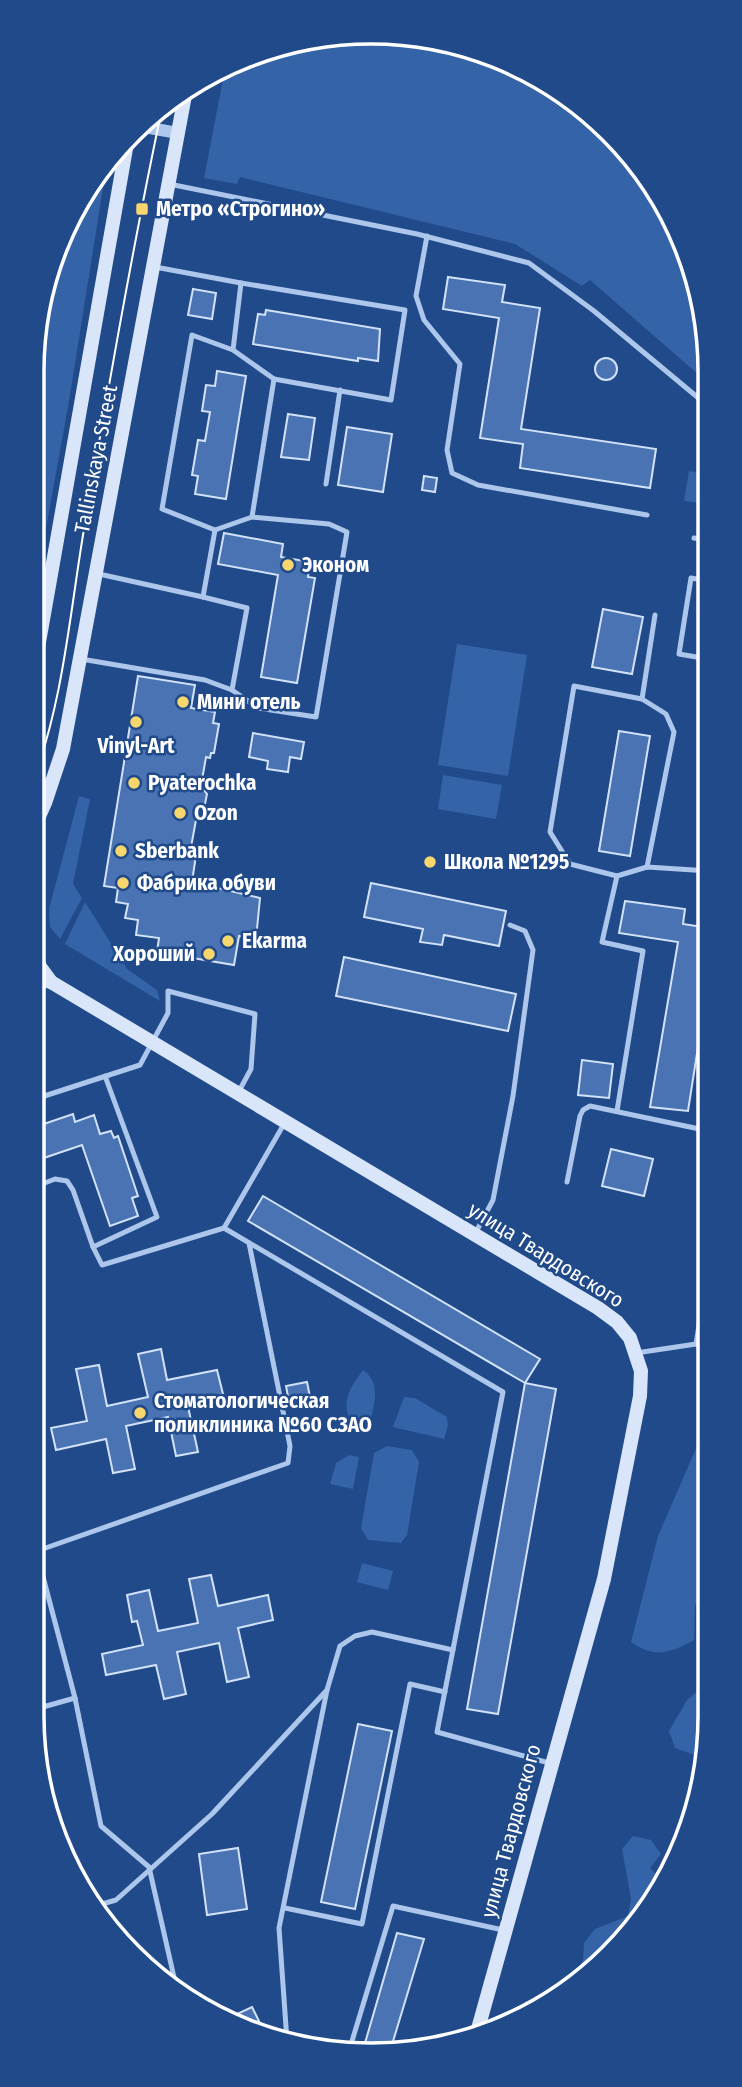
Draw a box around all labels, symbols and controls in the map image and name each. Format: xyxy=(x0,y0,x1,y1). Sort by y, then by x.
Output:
place label: Метро «Строгино» xyxy=(156,196,325,222)
marker: Метро «Строгино» xyxy=(134,201,150,217)
street label: Tallinskaya Street xyxy=(69,383,123,535)
place label: Эконом xyxy=(302,552,369,578)
marker: Эконом xyxy=(280,557,296,573)
place label: Мини отель xyxy=(197,689,301,715)
marker: Мини отель xyxy=(175,694,191,710)
marker: Vinyl-Art xyxy=(128,714,144,730)
place label: Vinyl-Art xyxy=(96,733,175,759)
place label: Pyaterochka xyxy=(148,770,256,796)
marker: Pyaterochka xyxy=(126,775,142,791)
place label: Ozon xyxy=(194,800,238,826)
marker: Ozon xyxy=(172,805,188,821)
place label: Sberbank xyxy=(135,838,219,864)
marker: Sberbank xyxy=(113,843,129,859)
place label: Школа №1295 xyxy=(444,849,569,875)
marker: Школа №1295 xyxy=(422,854,438,870)
place label: Фабрика обуви xyxy=(137,870,276,896)
marker: Фабрика обуви xyxy=(115,875,131,891)
place label: Ekarma xyxy=(242,928,307,954)
marker: Ekarma xyxy=(220,933,236,949)
place label: Хороший xyxy=(112,941,195,967)
marker: Хороший xyxy=(201,946,217,962)
street label: улица Твардовского xyxy=(463,1197,629,1313)
place label: Стоматологическая поликлиника №60 СЗАО xyxy=(154,1388,372,1438)
marker: Стоматологическая поликлиника №60 СЗАО xyxy=(132,1405,148,1421)
street label: улица Твардовского xyxy=(475,1741,547,1921)

